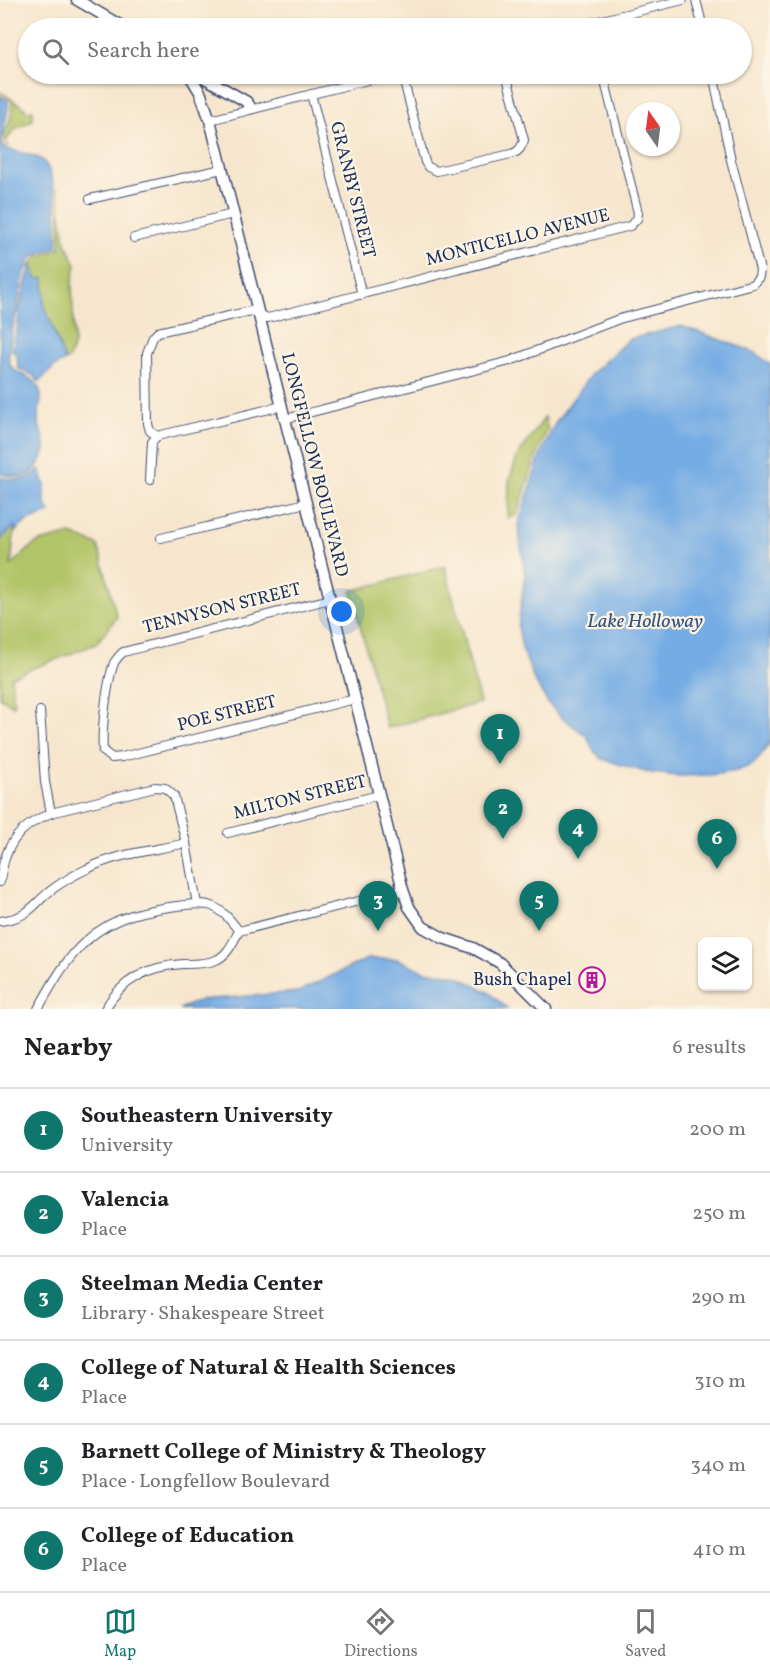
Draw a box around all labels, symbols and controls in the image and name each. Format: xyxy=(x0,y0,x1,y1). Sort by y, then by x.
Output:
search box xyxy=(18,18,752,84)
icon: search xyxy=(39,35,72,68)
text: Search here xyxy=(87,36,200,67)
north arrow xyxy=(626,102,680,156)
street label: GRANBY STREET xyxy=(323,119,381,261)
street label: MONTICELLO AVENUE xyxy=(423,203,613,273)
street label: LONGFELLOW BOULEVARD xyxy=(274,350,354,580)
street label: TENNYSON STREET xyxy=(140,577,304,641)
your location xyxy=(327,597,356,626)
water label: Lake Holloway xyxy=(587,608,703,636)
street label: POE STREET xyxy=(175,689,280,738)
pin: 1 xyxy=(480,714,520,764)
street label: MILTON STREET xyxy=(231,769,370,827)
pin: 2 xyxy=(484,790,522,839)
pin: 4 xyxy=(558,810,598,859)
pin: 6 xyxy=(698,820,736,869)
pin: 3 xyxy=(358,882,398,931)
pin: 5 xyxy=(520,882,558,931)
map controls xyxy=(698,937,752,991)
button: layers xyxy=(698,937,752,991)
building icon: Bush Chapel xyxy=(577,965,607,995)
place label: Bush Chapel xyxy=(473,968,572,993)
text: Nearby xyxy=(24,1030,113,1066)
text: 6 results xyxy=(673,1034,746,1062)
text: Southeastern University xyxy=(81,1101,333,1132)
text: 1 xyxy=(39,1116,48,1144)
text: 200 m xyxy=(689,1116,746,1144)
text: University xyxy=(81,1132,173,1160)
text: Valencia xyxy=(81,1185,169,1216)
text: 2 xyxy=(38,1200,49,1228)
text: 250 m xyxy=(692,1200,746,1228)
text: Place xyxy=(81,1216,127,1244)
text: Steelman Media Center xyxy=(81,1269,323,1300)
text: 3 xyxy=(38,1284,49,1312)
text: 290 m xyxy=(691,1284,746,1312)
text: Library · Shakespeare Street xyxy=(81,1300,325,1328)
text: College of Natural & Health Sciences xyxy=(81,1353,456,1384)
text: 4 xyxy=(37,1368,50,1396)
text: 310 m xyxy=(694,1368,746,1396)
text: Place xyxy=(81,1384,127,1412)
text: Barnett College of Ministry & Theology xyxy=(81,1437,486,1468)
text: 5 xyxy=(39,1452,48,1480)
text: 340 m xyxy=(690,1452,746,1480)
text: Place · Longfellow Boulevard xyxy=(81,1468,330,1496)
text: College of Education xyxy=(81,1521,294,1552)
text: 6 xyxy=(38,1536,49,1564)
text: 410 m xyxy=(693,1536,746,1564)
text: Place xyxy=(81,1552,127,1580)
tab: Map xyxy=(104,1605,137,1663)
tab: Directions xyxy=(344,1605,418,1663)
tab: Saved xyxy=(625,1605,666,1663)

